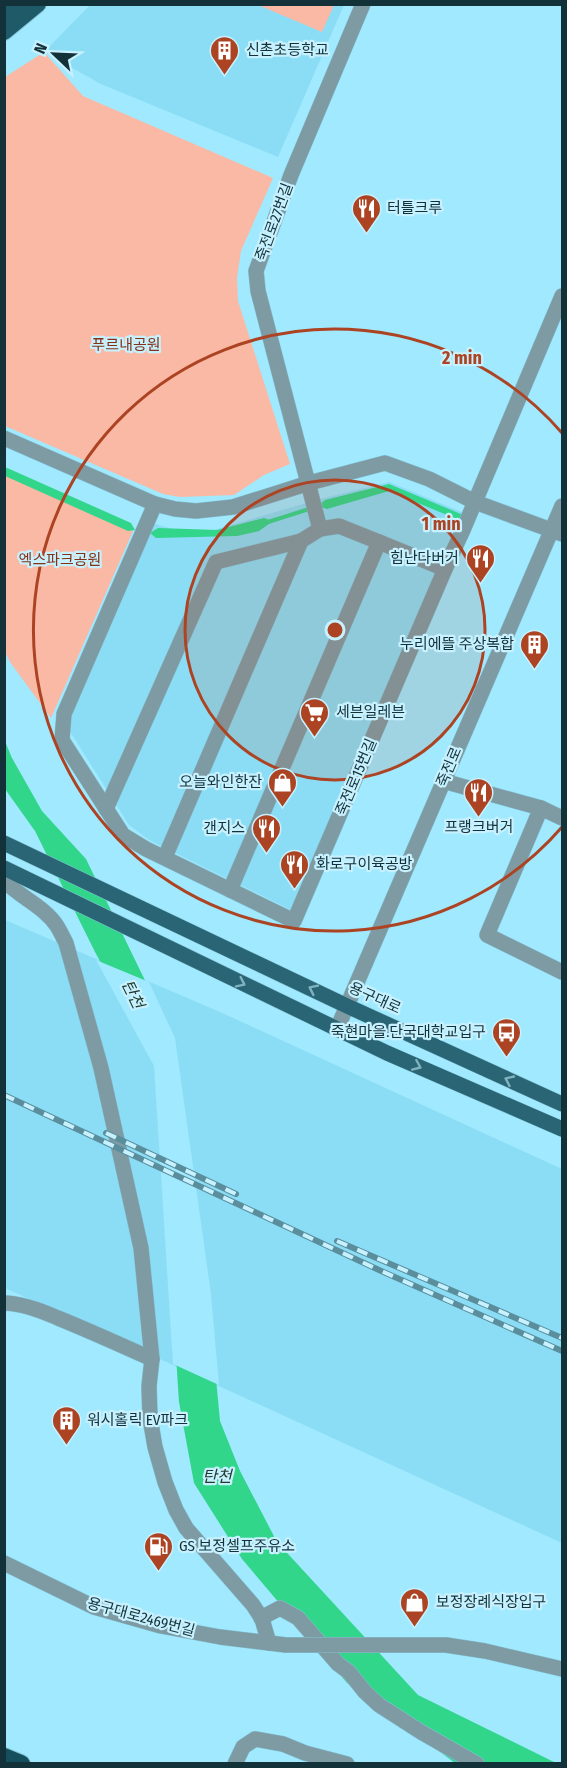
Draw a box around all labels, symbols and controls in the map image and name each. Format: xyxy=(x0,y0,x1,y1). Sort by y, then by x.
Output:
north arrow xyxy=(24,24,84,84)
building icon: 신촌초등학교 xyxy=(209,34,241,76)
text: N xyxy=(30,40,51,56)
place label: 신촌초등학교 xyxy=(246,41,329,59)
street label: 죽전로27번길 xyxy=(252,181,296,263)
restaurant icon: 터틀크루 xyxy=(350,192,382,234)
place label: 터틀크루 xyxy=(387,199,442,217)
park label: 푸르내공원 xyxy=(91,336,161,354)
text: 2 min xyxy=(441,347,482,369)
text: 1 min xyxy=(421,513,461,535)
restaurant icon: 힘난다버거 xyxy=(464,542,496,584)
place label: 힘난다버거 xyxy=(390,549,459,567)
park label: 엑스파크공원 xyxy=(19,551,101,569)
centre of rings xyxy=(325,620,345,640)
building icon: 누리에뜰 주상복합 xyxy=(519,628,551,670)
place label: 누리에뜰 주상복합 xyxy=(400,635,514,653)
supermarket icon: 세븐일레븐 xyxy=(299,696,331,738)
place label: 세븐일레븐 xyxy=(336,703,405,721)
street label: 죽전로15번길 xyxy=(332,736,380,818)
street label: 죽전로 xyxy=(433,744,465,790)
shop icon: 오늘와인한잔 xyxy=(267,766,299,808)
place label: 오늘와인한잔 xyxy=(179,773,262,791)
restaurant icon: 프랭크버거 xyxy=(463,776,495,818)
restaurant icon: 갠지스 xyxy=(250,812,282,854)
place label: 프랭크버거 xyxy=(444,818,514,836)
place label: 갠지스 xyxy=(204,819,245,837)
restaurant icon: 화로구이육공방 xyxy=(279,848,311,890)
place label: 화로구이육공방 xyxy=(316,855,413,873)
one-way arrow xyxy=(235,975,246,987)
water label: 탄천 xyxy=(118,977,149,1013)
street label: 용구대로 xyxy=(346,979,404,1017)
one-way arrow xyxy=(308,985,319,997)
bus stop icon: 죽현마을.단국대학교입구 xyxy=(491,1016,523,1058)
place label: 죽현마을.단국대학교입구 xyxy=(331,1023,486,1041)
one-way arrow xyxy=(411,1059,422,1071)
one-way arrow xyxy=(505,1075,516,1087)
building icon: 워시홀릭 EV파크 xyxy=(50,1404,82,1446)
place label: 워시홀릭 EV파크 xyxy=(87,1411,188,1429)
water label: 탄천 xyxy=(202,1467,234,1486)
fuel station icon: GS 보정셀프주유소 xyxy=(142,1530,174,1572)
place label: GS 보정셀프주유소 xyxy=(179,1537,295,1555)
shop icon: 보정장례식장입구 xyxy=(399,1586,431,1628)
place label: 보정장례식장입구 xyxy=(436,1593,546,1611)
street label: 용구대로2469번길 xyxy=(85,1594,197,1640)

